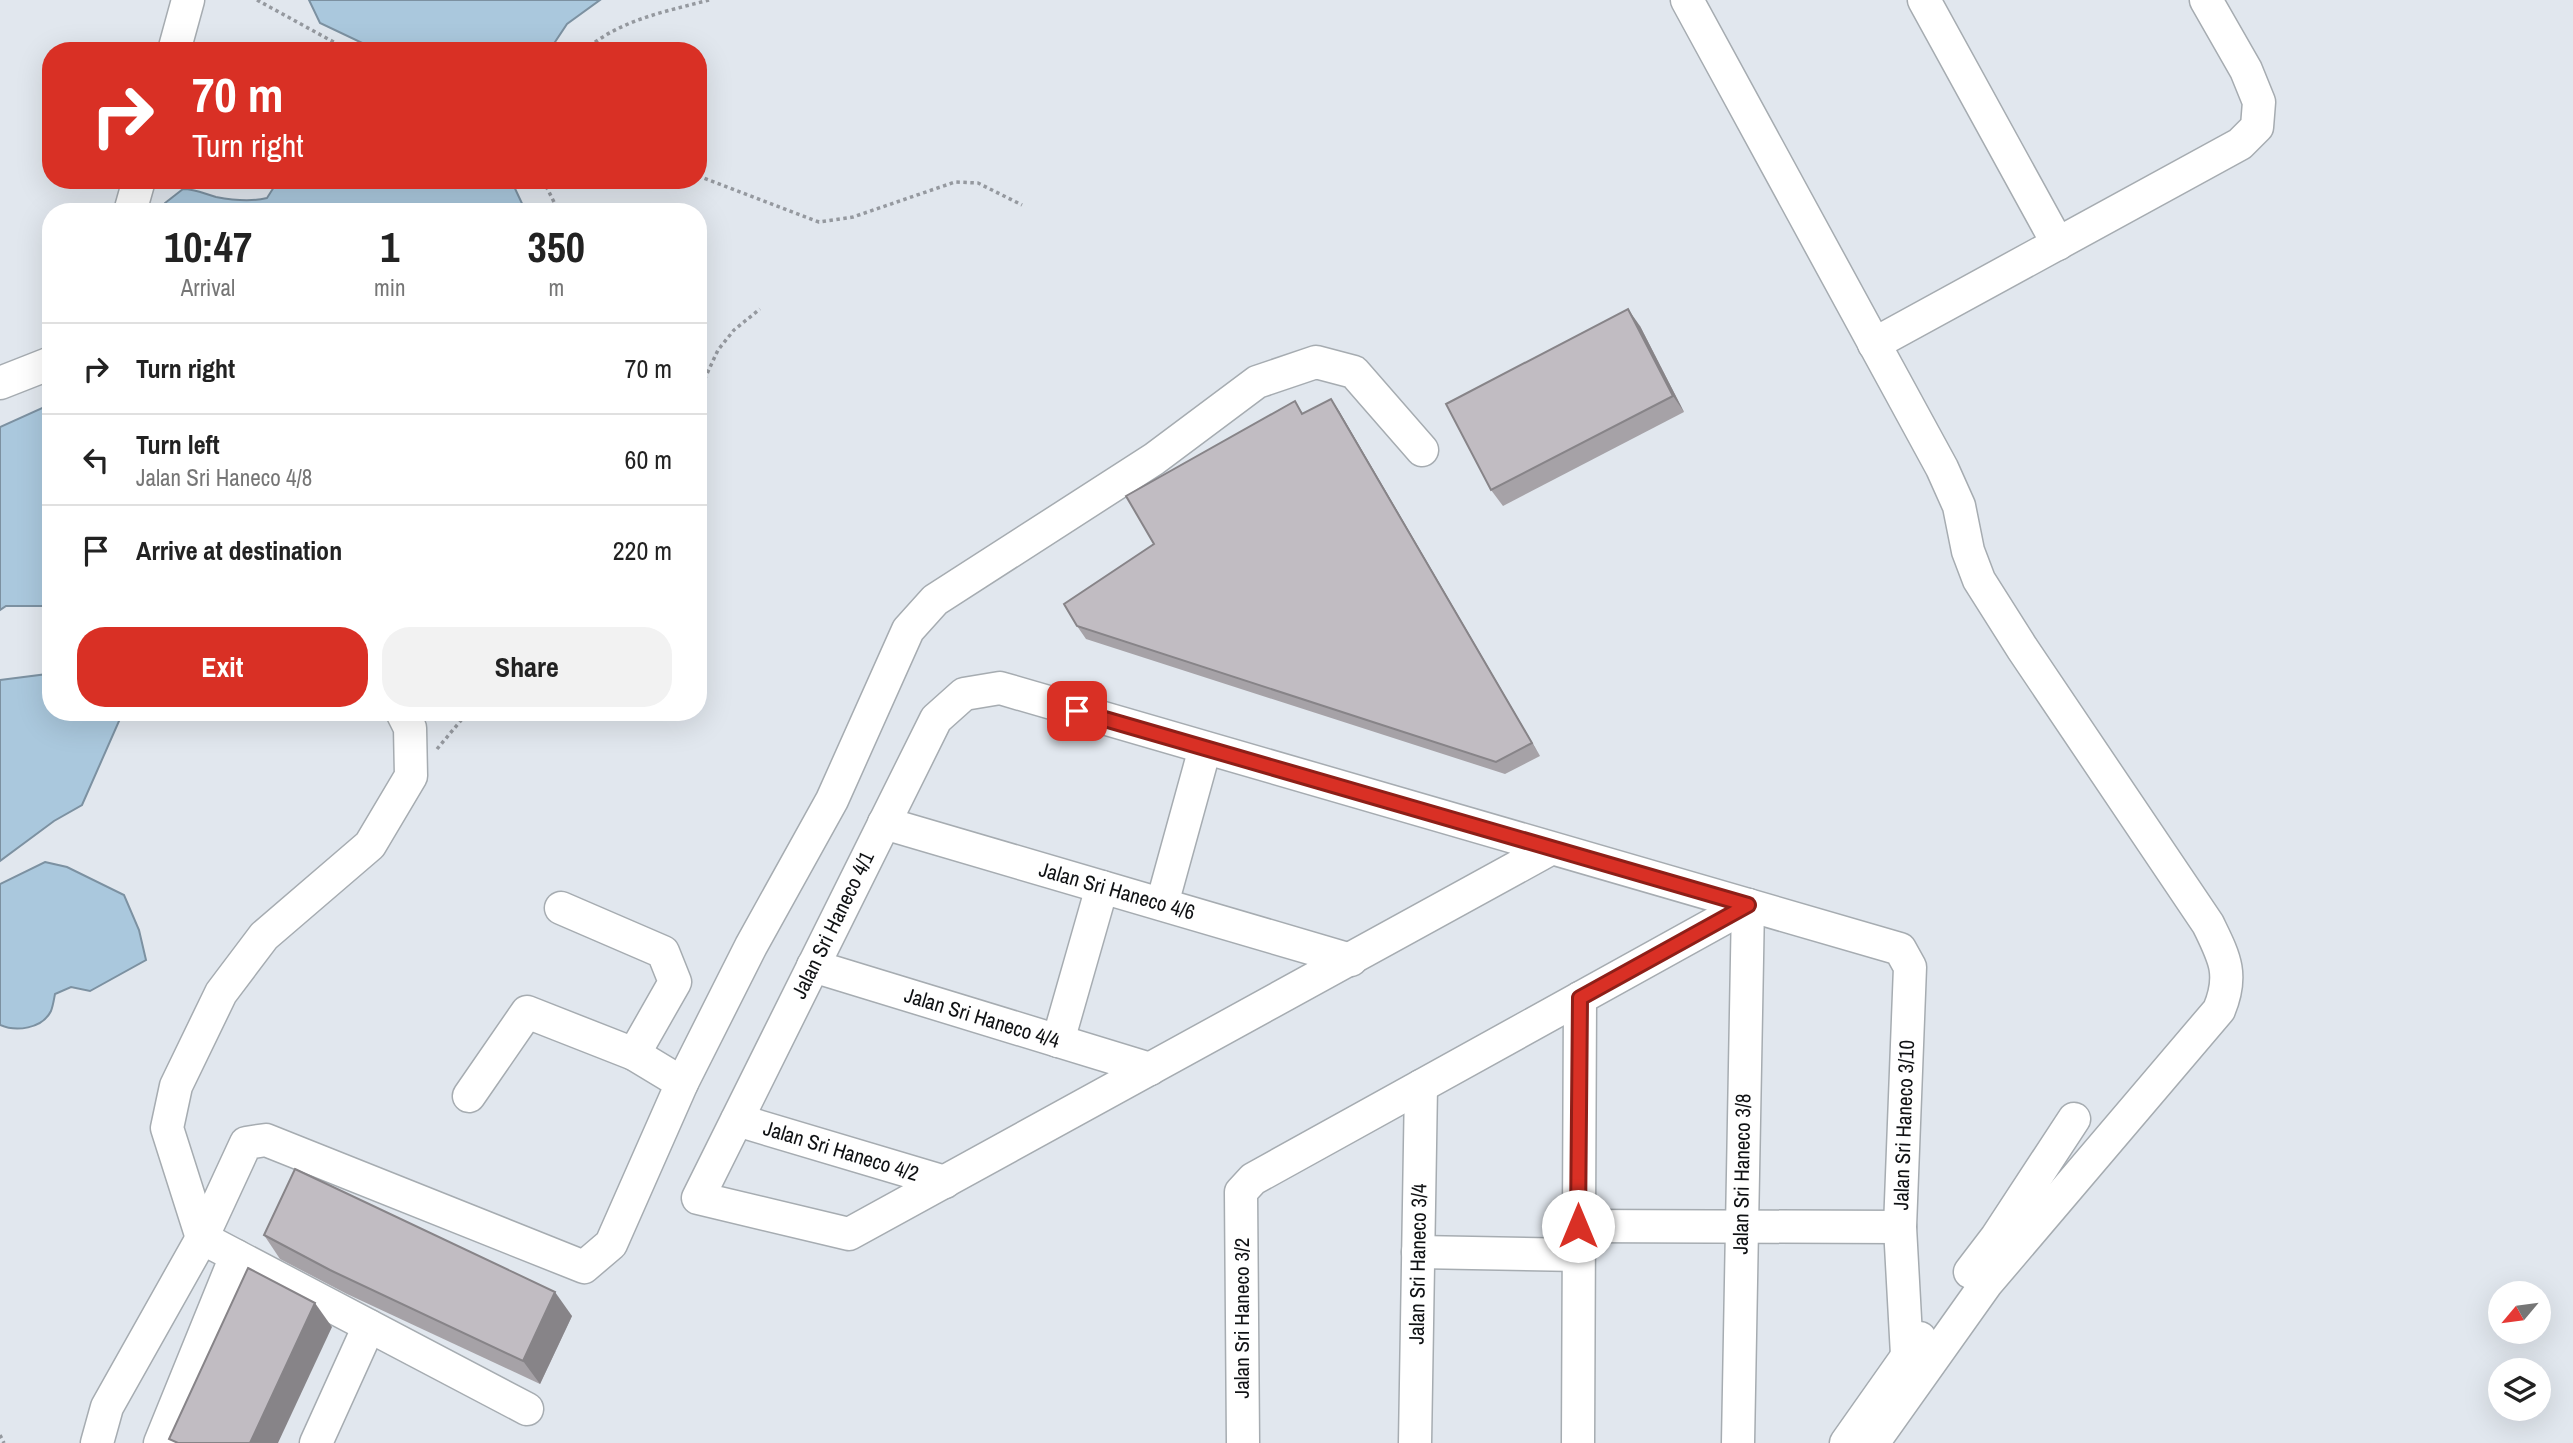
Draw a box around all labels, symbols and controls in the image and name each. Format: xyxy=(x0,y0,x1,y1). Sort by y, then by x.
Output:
text: 70 m xyxy=(192,61,284,127)
icon: right xyxy=(77,70,168,161)
text: Turn right xyxy=(192,124,304,167)
text: 10:47 xyxy=(164,219,252,275)
text: 1 xyxy=(380,219,399,275)
text: 350 xyxy=(528,219,585,275)
text: Arrival xyxy=(181,272,235,303)
text: min xyxy=(374,272,406,303)
text: m xyxy=(548,272,564,303)
icon: right xyxy=(77,350,115,388)
text: Turn right xyxy=(136,351,235,386)
text: 70 m xyxy=(625,351,672,386)
text: Turn left xyxy=(136,427,220,462)
icon: left xyxy=(77,441,115,479)
text: 60 m xyxy=(625,442,672,477)
text: Jalan Sri Haneco 4/8 xyxy=(136,462,312,493)
icon: arrive xyxy=(77,532,115,570)
text: Arrive at destination xyxy=(136,533,342,568)
text: 220 m xyxy=(613,533,672,568)
button: Exit xyxy=(77,627,368,707)
button: Share xyxy=(382,627,672,707)
pin xyxy=(1047,681,1107,741)
icon: arrive xyxy=(1058,692,1096,730)
street label: Jalan Sri Haneco 4/1 xyxy=(784,846,881,1003)
street label: Jalan Sri Haneco 4/6 xyxy=(1036,854,1198,927)
street label: Jalan Sri Haneco 4/4 xyxy=(901,980,1064,1055)
street label: Jalan Sri Haneco 3/10 xyxy=(1886,1039,1921,1211)
street label: Jalan Sri Haneco 3/8 xyxy=(1726,1093,1757,1255)
street label: Jalan Sri Haneco 4/2 xyxy=(760,1113,922,1188)
street label: Jalan Sri Haneco 3/4 xyxy=(1402,1183,1433,1345)
position arrow xyxy=(1541,1189,1615,1263)
street label: Jalan Sri Haneco 3/2 xyxy=(1227,1238,1256,1398)
north arrow xyxy=(2488,1281,2552,1344)
map controls xyxy=(2488,1281,2551,1421)
button: layers xyxy=(2488,1358,2551,1421)

